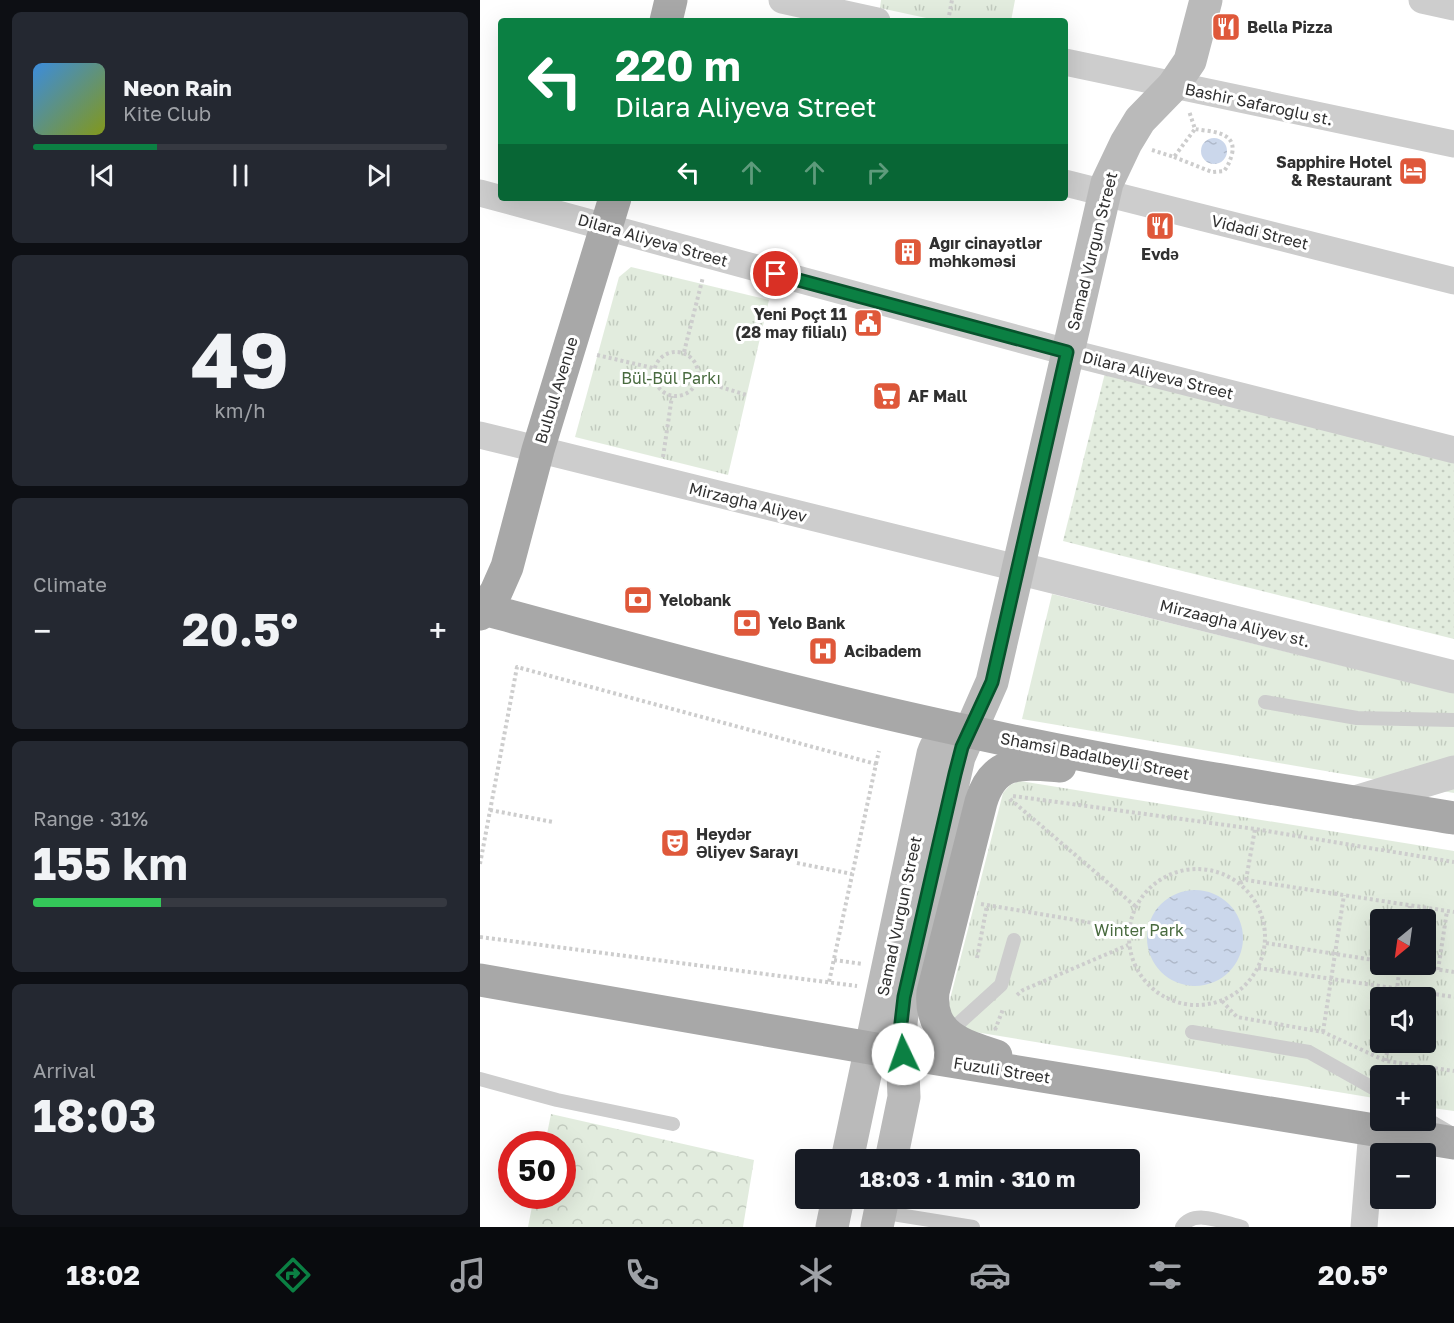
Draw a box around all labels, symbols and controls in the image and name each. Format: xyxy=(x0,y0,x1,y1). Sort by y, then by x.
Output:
restaurant icon: Bella Pizza xyxy=(1210,11,1242,43)
place label: Bella Pizza xyxy=(1247,17,1333,37)
text: 220 m xyxy=(615,40,741,90)
icon: left xyxy=(516,42,594,120)
text: Neon Rain xyxy=(123,74,232,101)
street label: Bashir Safaroglu st. xyxy=(1183,79,1335,129)
text: Dilara Aliyeva Street xyxy=(615,91,877,123)
text: Kite Club xyxy=(123,101,211,125)
place label: Sapphire Hotel & Restaurant xyxy=(1276,152,1393,190)
hotel icon: Sapphire Hotel & Restaurant xyxy=(1397,155,1429,187)
icon: left xyxy=(672,156,705,189)
icon: ahead xyxy=(735,156,768,189)
icon: ahead xyxy=(798,156,831,189)
icon: right xyxy=(861,156,894,189)
icon: previous xyxy=(86,159,119,192)
icon: pause xyxy=(224,159,257,192)
icon: next xyxy=(362,159,395,192)
street label: Samad Vurgun Street xyxy=(1063,170,1121,332)
street label: Dilara Aliyeva Street xyxy=(576,209,730,271)
restaurant icon: Evdə xyxy=(1144,210,1176,242)
street label: Vidadi Street xyxy=(1209,210,1311,254)
place label: Ağır cinayətlər məhkəməsi xyxy=(929,233,1042,271)
building icon: Ağır cinayətlər məhkəməsi xyxy=(892,236,924,268)
place label: Evdə xyxy=(1141,244,1179,264)
pin xyxy=(750,248,801,299)
icon: arrive xyxy=(759,257,792,290)
place label: Yeni Poçt 11 (28 may filialı) xyxy=(735,304,847,342)
public building icon: Yeni Poçt 11 (28 may filialı) xyxy=(852,307,884,339)
text: 49 xyxy=(191,312,289,405)
street label: Bulbul Avenue xyxy=(530,334,582,446)
street label: Dilara Aliyeva Street xyxy=(1080,347,1236,403)
park label: Bül-Bül Parkı xyxy=(621,368,721,388)
supermarket icon: AF Mall xyxy=(871,380,903,412)
place label: AF Mall xyxy=(908,386,968,406)
text: km/h xyxy=(215,398,265,422)
street label: Mirzagha Aliyev xyxy=(687,478,809,526)
text: Climate xyxy=(33,572,107,596)
bank icon: Yelobank xyxy=(622,584,654,616)
place label: Yelobank xyxy=(659,590,732,610)
street label: Mirzaagha Aliyev st. xyxy=(1158,595,1312,651)
text: 20.5° xyxy=(182,602,298,656)
bank icon: Yelo Bank xyxy=(731,607,763,639)
text: − xyxy=(33,611,51,650)
text: + xyxy=(429,611,447,650)
place label: Yelo Bank xyxy=(768,613,846,633)
hospital icon: Acibadem xyxy=(807,635,839,667)
place label: Acibadem xyxy=(844,641,921,661)
street label: Shamsi Badalbeyli Street xyxy=(999,728,1191,784)
text: Range · 31% xyxy=(33,806,148,830)
place label: Heydər Əliyev Sarayı xyxy=(696,824,798,862)
theatre icon: Heydər Əliyev Sarayı xyxy=(659,827,691,859)
street label: Samad Vurgun Street xyxy=(872,834,926,998)
text: 155 km xyxy=(33,836,188,890)
north arrow xyxy=(1370,909,1436,975)
map controls xyxy=(1370,909,1436,1209)
park label: Winter Park xyxy=(1094,920,1184,940)
button: sound xyxy=(1370,987,1436,1053)
position arrow xyxy=(871,1022,935,1086)
street label: Fuzuli Street xyxy=(952,1052,1052,1088)
text: Arrival xyxy=(33,1058,96,1082)
button: + xyxy=(1370,1065,1436,1131)
text: 18:03 xyxy=(33,1088,156,1142)
speed limit sign: 50 xyxy=(498,1131,576,1209)
button: − xyxy=(1370,1143,1436,1209)
text: 18:03 · 1 min · 310 m xyxy=(860,1165,1075,1192)
icon: directions xyxy=(272,1254,314,1296)
icon: music xyxy=(447,1254,489,1296)
icon: phone xyxy=(621,1254,663,1296)
icon: climate xyxy=(795,1254,837,1296)
icon: car xyxy=(969,1254,1011,1296)
icon: filters xyxy=(1144,1254,1186,1296)
text: 18:02 xyxy=(66,1259,140,1291)
text: 20.5° xyxy=(1318,1259,1388,1291)

